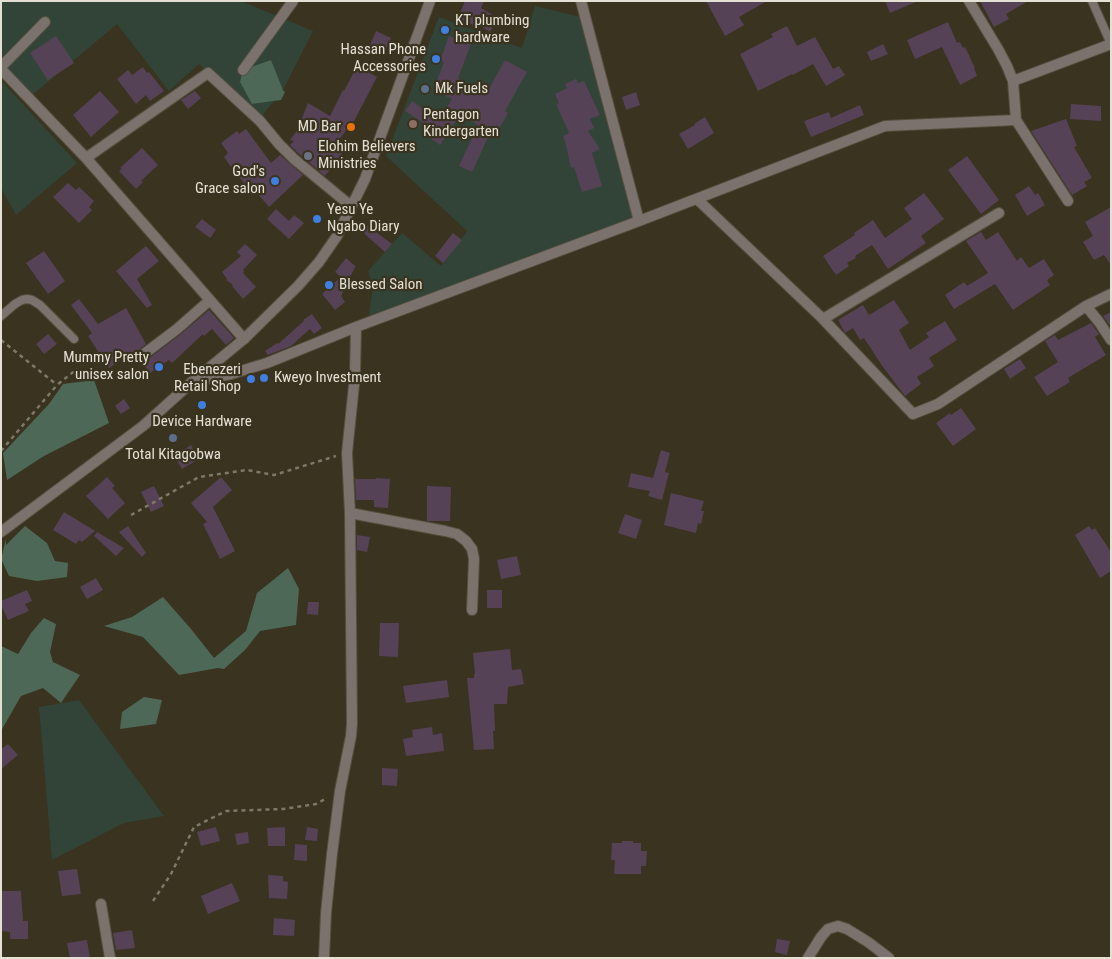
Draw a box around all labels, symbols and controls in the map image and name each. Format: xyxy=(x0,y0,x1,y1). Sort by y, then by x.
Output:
place label: KT plumbing hardware xyxy=(455,12,529,47)
marker: KT plumbing hardware xyxy=(439,24,451,36)
place label: Hassan Phone Accessories xyxy=(341,41,426,76)
marker: Hassan Phone Accessories xyxy=(430,53,442,65)
place label: Mk Fuels xyxy=(435,80,488,98)
marker: Mk Fuels xyxy=(419,83,431,95)
place label: Pentagon Kindergarten xyxy=(423,106,499,141)
place label: MD Bar xyxy=(298,118,341,136)
marker: Pentagon Kindergarten xyxy=(407,118,419,130)
marker: MD Bar xyxy=(345,121,357,133)
place label: Elohim Believers Ministries xyxy=(318,138,416,173)
marker: Elohim Believers Ministries xyxy=(302,150,314,162)
place label: God's Grace salon xyxy=(195,163,265,198)
marker: God's Grace salon xyxy=(269,175,281,187)
place label: Yesu Ye Ngabo Diary xyxy=(327,201,399,236)
marker: Yesu Ye Ngabo Diary xyxy=(311,213,323,225)
place label: Blessed Salon xyxy=(339,276,422,294)
marker: Blessed Salon xyxy=(323,279,335,291)
place label: Mummy Pretty unisex salon xyxy=(63,349,149,384)
marker: Mummy Pretty unisex salon xyxy=(153,361,165,373)
place label: Ebenezeri Retail Shop xyxy=(174,361,241,396)
place label: Kweyo Investment xyxy=(274,369,381,387)
marker: Kweyo Investment xyxy=(258,372,270,384)
marker: Ebenezeri Retail Shop xyxy=(245,373,257,385)
marker: Device Hardware xyxy=(196,399,208,411)
place label: Device Hardware xyxy=(152,413,252,431)
marker: Total Kitagobwa xyxy=(167,432,179,444)
place label: Total Kitagobwa xyxy=(125,446,221,464)

